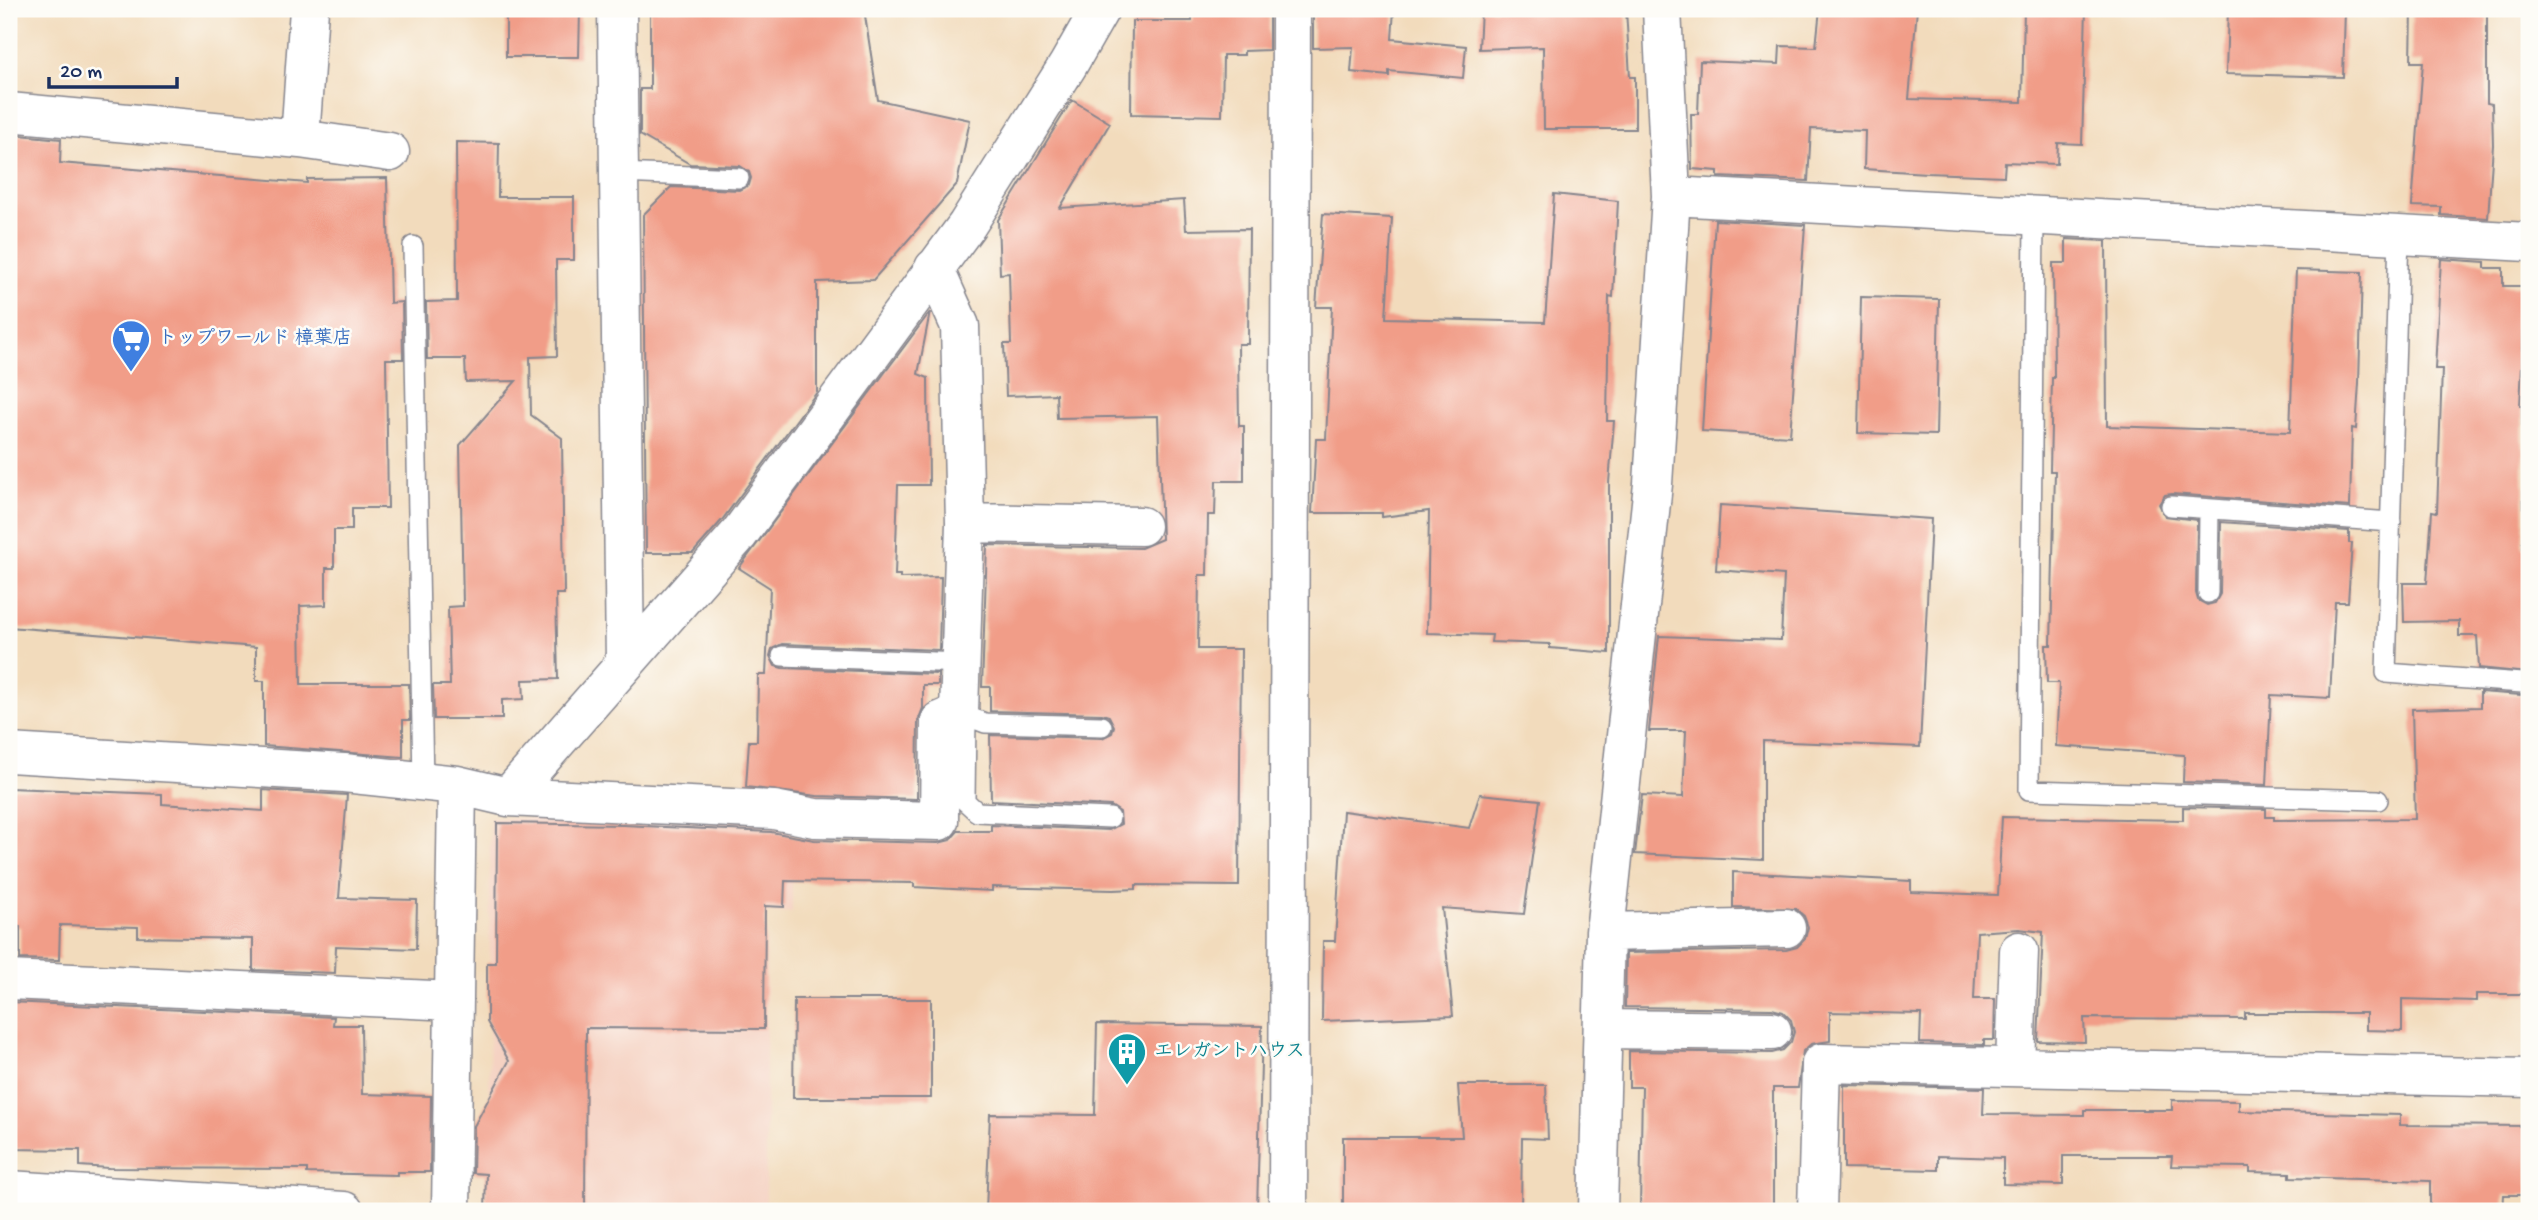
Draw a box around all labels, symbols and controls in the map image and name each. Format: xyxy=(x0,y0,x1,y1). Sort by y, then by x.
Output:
scale bar xyxy=(49,46,177,90)
text: 20 m xyxy=(60,61,102,86)
supermarket icon: トップワールド 樟葉店 xyxy=(110,318,152,373)
place label: トップワールド 樟葉店 xyxy=(158,327,352,351)
building icon: エレガントハウス xyxy=(1106,1031,1148,1086)
place label: エレガントハウス xyxy=(1154,1041,1305,1064)

